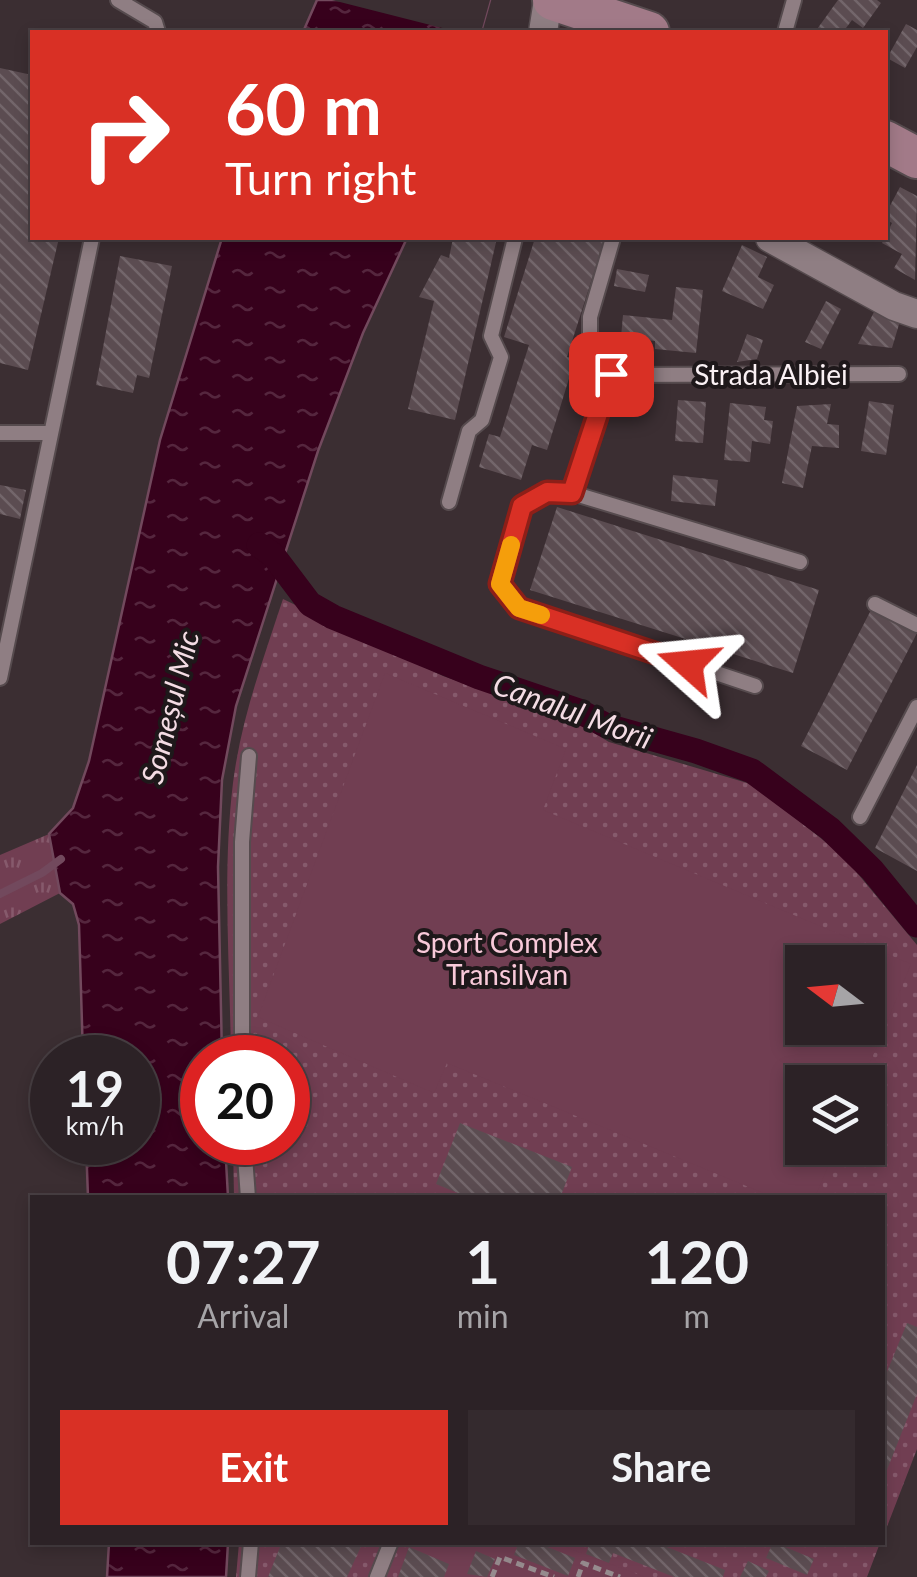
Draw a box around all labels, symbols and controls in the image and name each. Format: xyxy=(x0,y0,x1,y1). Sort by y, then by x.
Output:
text: 60 m xyxy=(225,66,382,150)
icon: right xyxy=(60,70,190,200)
text: Turn right xyxy=(225,151,416,205)
pin xyxy=(569,332,654,417)
icon: arrive xyxy=(584,347,639,402)
street label: Strada Albiei xyxy=(694,357,848,391)
position arrow xyxy=(636,612,740,716)
water label: Someșul Mic xyxy=(133,627,205,787)
water label: Canalul Morii xyxy=(489,665,658,755)
park label: Sport Complex Transilvan xyxy=(416,925,598,991)
north arrow xyxy=(785,945,885,1045)
map controls xyxy=(785,945,885,1165)
speed limit sign: 20 xyxy=(180,1035,310,1165)
text: 19 xyxy=(66,1058,124,1118)
button: layers xyxy=(785,1065,885,1165)
text: km/h xyxy=(66,1110,124,1140)
text: 07:27 xyxy=(166,1225,321,1297)
text: 1 xyxy=(465,1225,500,1297)
text: 120 xyxy=(645,1225,749,1297)
text: Arrival xyxy=(197,1296,289,1335)
text: min xyxy=(457,1296,509,1335)
text: m xyxy=(684,1296,710,1335)
button: Exit xyxy=(60,1410,448,1525)
button: Share xyxy=(468,1410,855,1525)

